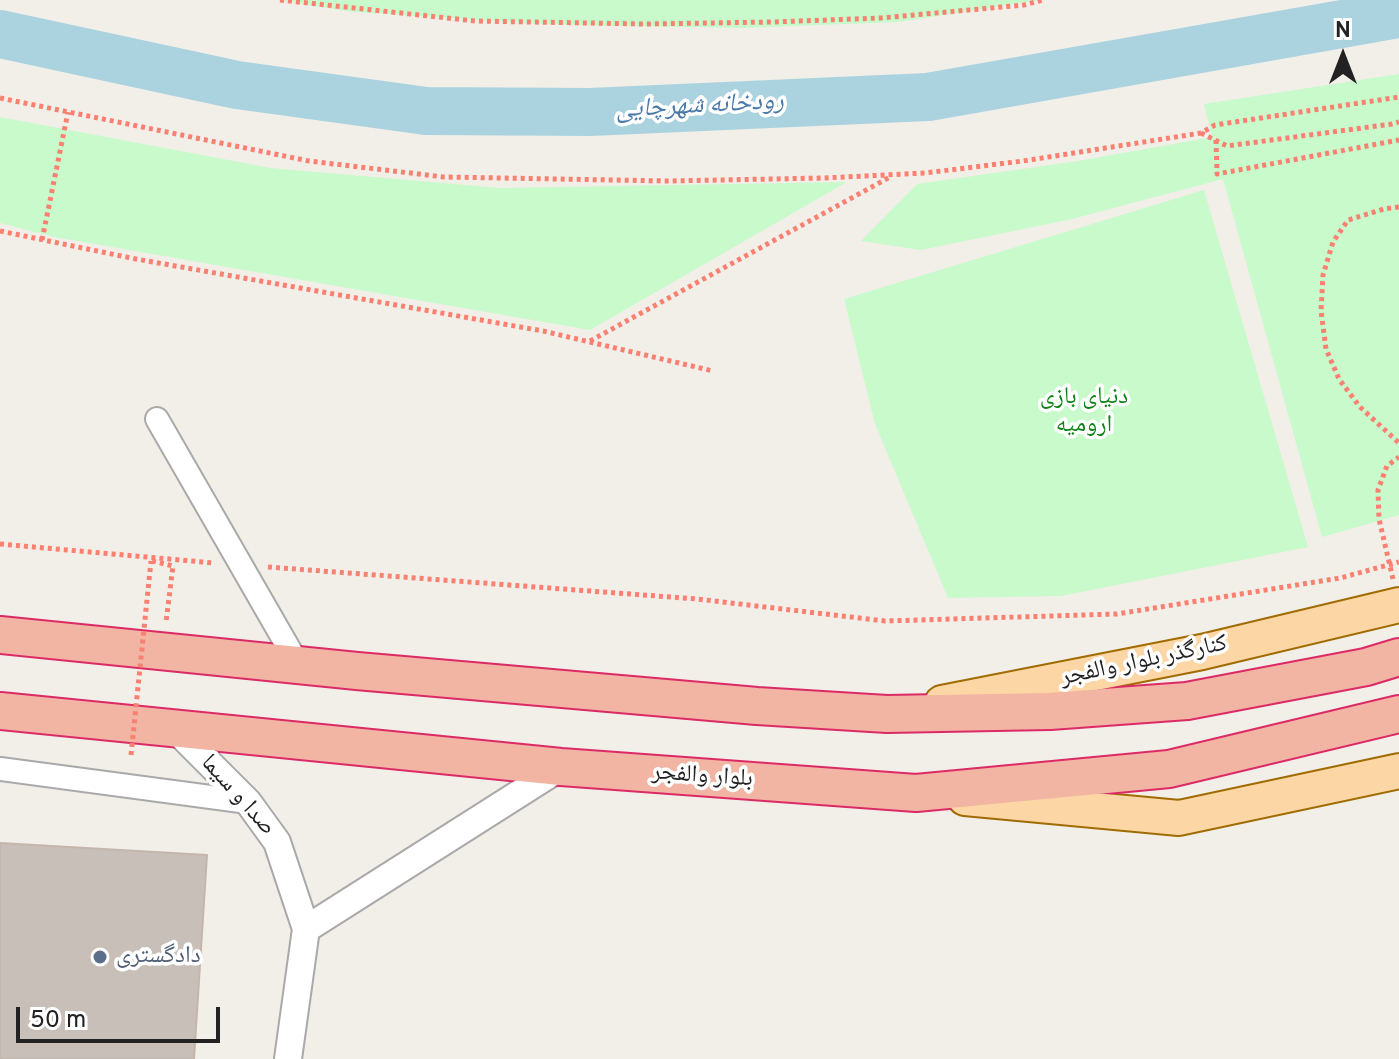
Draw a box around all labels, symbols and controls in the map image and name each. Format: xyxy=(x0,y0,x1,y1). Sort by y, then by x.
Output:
north arrow xyxy=(1303,16,1383,96)
text: N xyxy=(1335,18,1351,45)
water label: رودخانه شهرچایی xyxy=(615,87,785,127)
park label: دنیای بازی ارومیه xyxy=(1040,384,1128,440)
street label: کنارگذر بلوار والفجر xyxy=(1058,630,1230,694)
street label: صدا و سیما xyxy=(193,750,281,842)
street label: بلوار والفجر xyxy=(650,759,754,795)
place label: دادگستری xyxy=(116,943,201,971)
marker: دادگستری xyxy=(91,948,109,966)
scale bar xyxy=(20,991,224,1041)
text: 50 m xyxy=(30,1006,86,1036)

